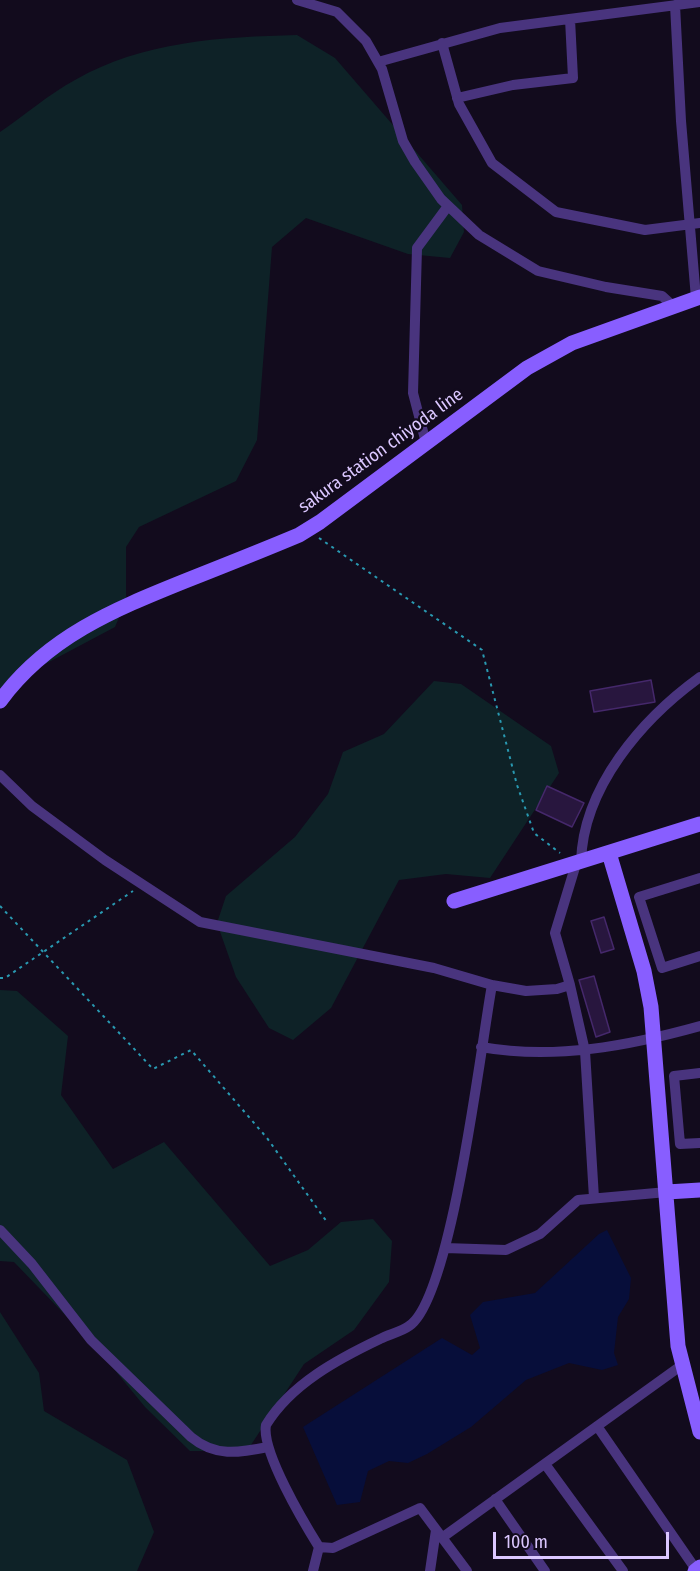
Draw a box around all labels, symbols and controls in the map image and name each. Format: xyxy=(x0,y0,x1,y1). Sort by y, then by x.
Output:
street label: sakura station chiyoda line xyxy=(294,384,468,518)
scale bar xyxy=(496,1520,672,1558)
text: 100 m xyxy=(504,1531,548,1553)

